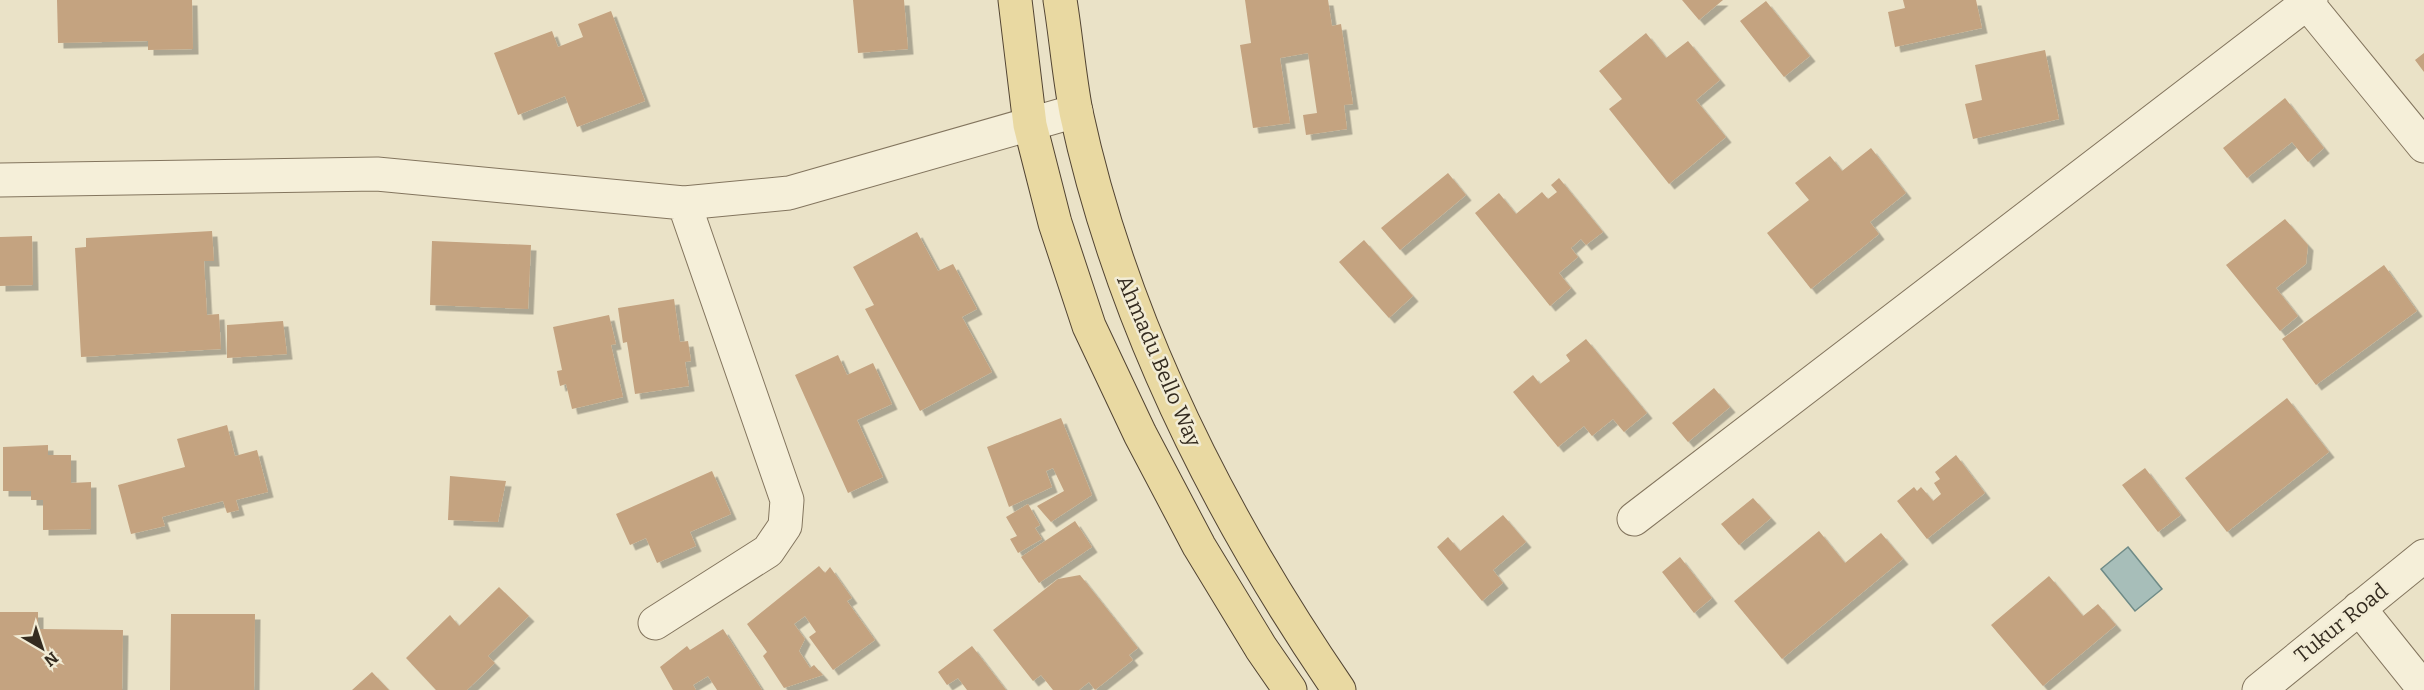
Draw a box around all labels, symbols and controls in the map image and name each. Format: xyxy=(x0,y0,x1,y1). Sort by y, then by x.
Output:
street label: Ahmadu Bello Way xyxy=(1111,271,1207,451)
street label: Tukur Road xyxy=(2289,578,2393,668)
north arrow xyxy=(12,618,72,678)
text: N xyxy=(40,648,62,671)

